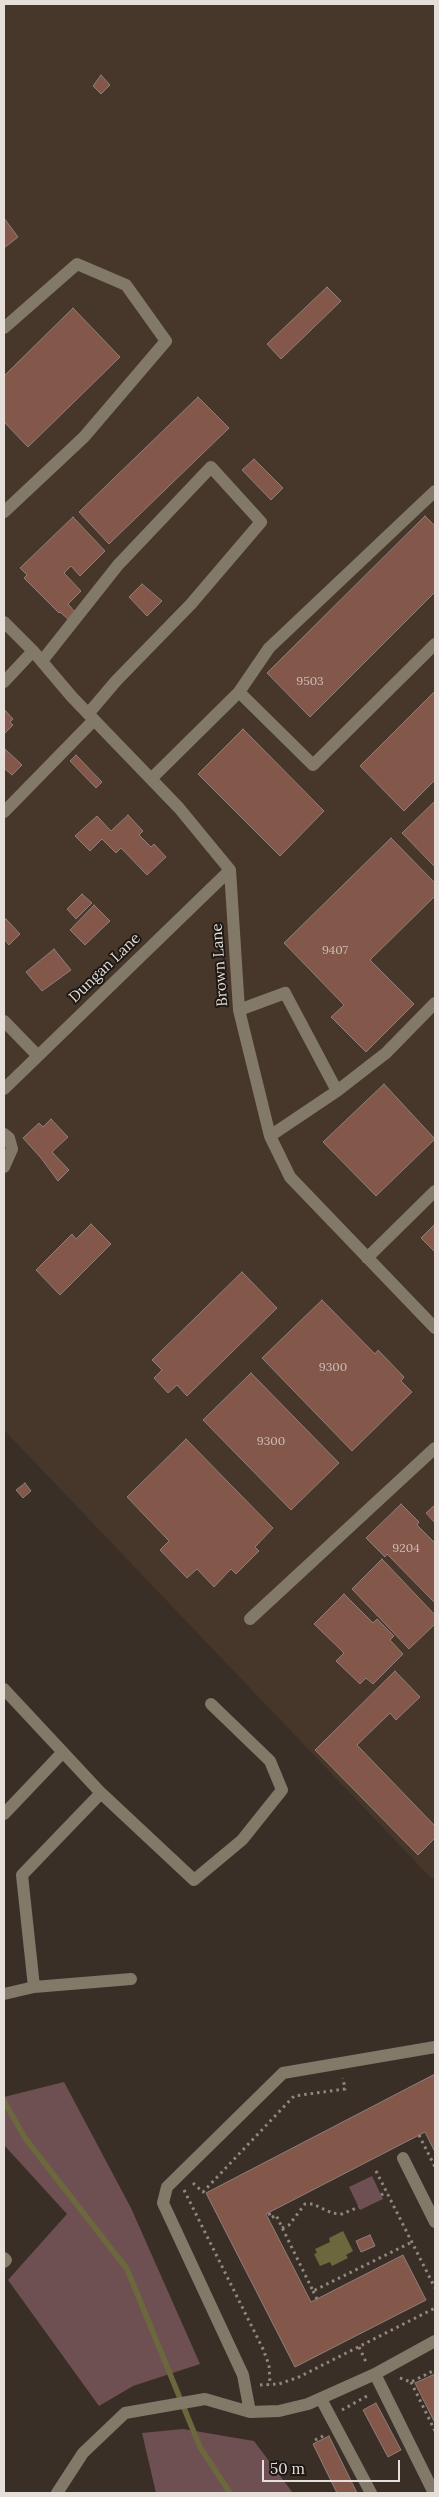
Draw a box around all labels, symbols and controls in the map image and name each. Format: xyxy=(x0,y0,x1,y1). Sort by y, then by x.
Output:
house number: 9503 xyxy=(296,675,324,689)
street label: Brown Lane xyxy=(208,923,232,1007)
street label: Dungan Lane xyxy=(66,929,144,1007)
house number: 9407 xyxy=(322,944,348,958)
house number: 9300 xyxy=(319,1361,347,1375)
house number: 9300 xyxy=(257,1435,285,1449)
house number: 9204 xyxy=(392,1542,420,1556)
scale bar xyxy=(264,2450,402,2482)
text: 50 m xyxy=(270,2459,305,2478)

